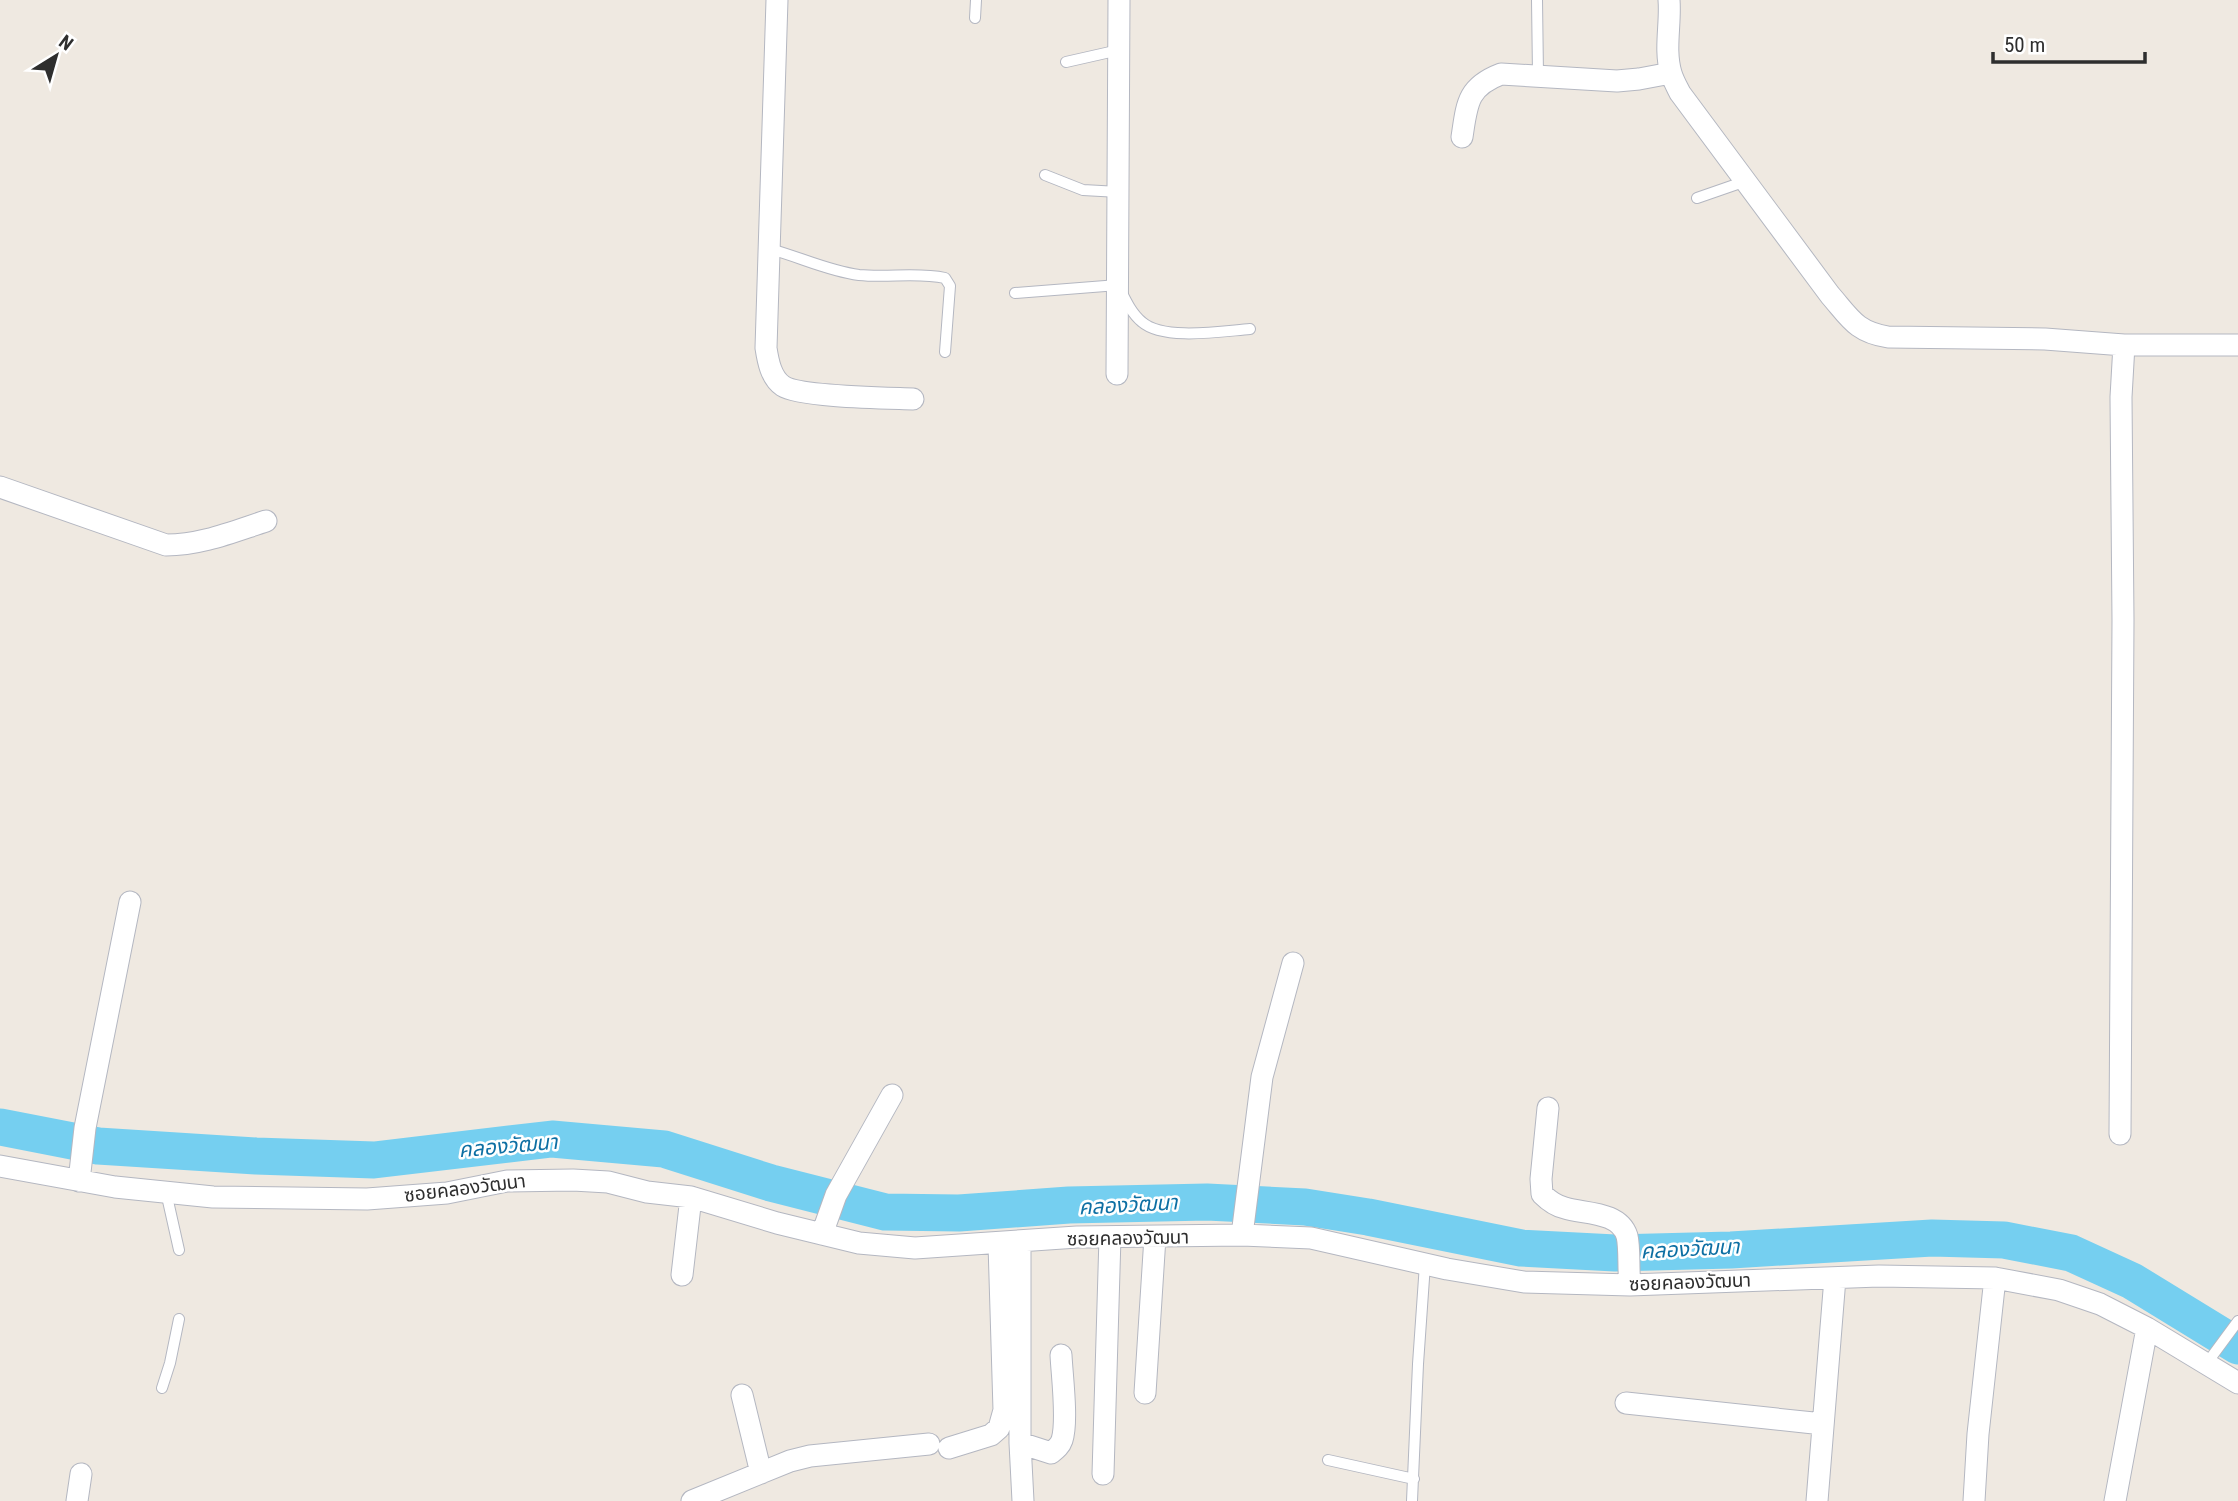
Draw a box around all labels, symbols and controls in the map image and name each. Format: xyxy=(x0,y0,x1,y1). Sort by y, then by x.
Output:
north arrow xyxy=(21,21,91,91)
scale bar xyxy=(1993,21,2145,65)
text: N xyxy=(54,30,77,56)
text: 50 m xyxy=(2004,33,2045,57)
water label: คลองวัฒนา xyxy=(458,1130,560,1162)
street label: ซอยคลองวัฒนา xyxy=(403,1169,527,1207)
water label: คลองวัฒนา xyxy=(1078,1190,1179,1220)
street label: ซอยคลองวัฒนา xyxy=(1067,1225,1189,1251)
water label: คลองวัฒนา xyxy=(1640,1234,1741,1264)
street label: ซอยคลองวัฒนา xyxy=(1629,1268,1751,1296)

